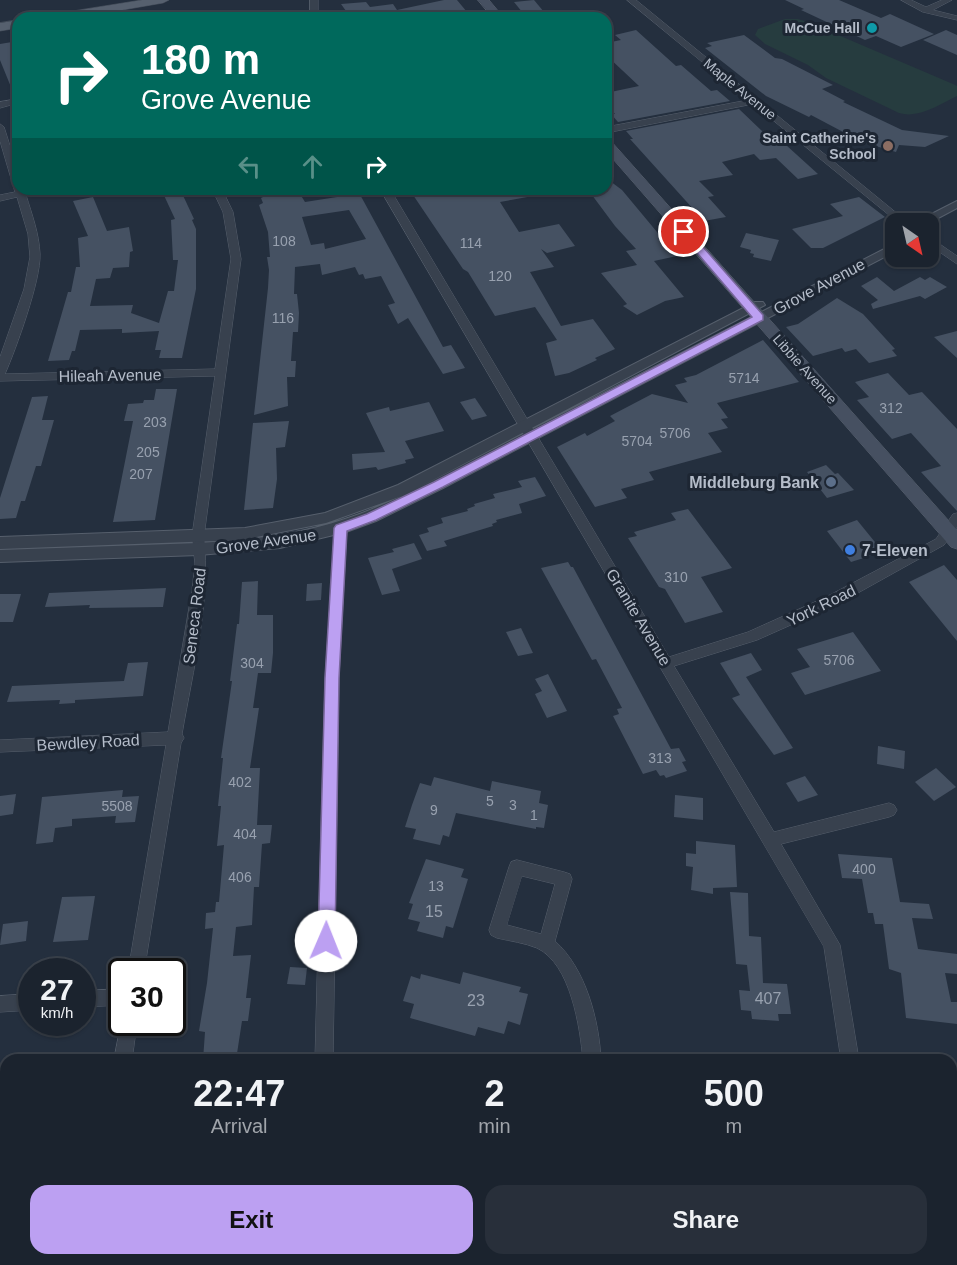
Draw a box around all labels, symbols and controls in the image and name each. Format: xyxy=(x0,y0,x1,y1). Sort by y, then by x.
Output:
place label: McCue Hall xyxy=(785,20,860,36)
marker: McCue Hall xyxy=(865,21,879,35)
icon: right xyxy=(42,36,120,114)
text: 180 m xyxy=(141,36,260,83)
street label: Maple Avenue xyxy=(701,55,780,123)
text: Grove Avenue xyxy=(141,85,312,115)
place label: Saint Catherine's School xyxy=(762,130,876,162)
marker: Saint Catherine's School xyxy=(881,139,895,153)
icon: left xyxy=(233,150,266,183)
icon: ahead xyxy=(296,150,329,183)
icon: right xyxy=(359,150,392,183)
pin xyxy=(658,206,709,257)
north arrow xyxy=(885,213,939,267)
map controls xyxy=(885,213,939,267)
icon: arrive xyxy=(667,215,700,248)
house number: 108 xyxy=(272,233,296,249)
house number: 114 xyxy=(460,235,482,251)
street label: Grove Avenue xyxy=(771,255,868,318)
house number: 120 xyxy=(488,268,512,284)
house number: 116 xyxy=(272,310,294,326)
street label: Libbie Avenue xyxy=(770,331,840,407)
street label: Hileah Avenue xyxy=(58,366,162,385)
house number: 5714 xyxy=(728,370,760,386)
house number: 312 xyxy=(879,400,903,416)
house number: 203 xyxy=(143,414,167,430)
house number: 5706 xyxy=(659,425,691,441)
house number: 5704 xyxy=(621,433,653,449)
house number: 205 xyxy=(136,444,160,460)
house number: 207 xyxy=(129,466,153,482)
place label: Middleburg Bank xyxy=(689,474,819,491)
marker: Middleburg Bank xyxy=(824,475,838,489)
street label: Grove Avenue xyxy=(215,526,317,557)
place label: 7-Eleven xyxy=(862,542,928,559)
marker: 7-Eleven xyxy=(843,543,857,557)
street label: Granite Avenue xyxy=(603,566,674,669)
street label: Seneca Road xyxy=(180,567,209,665)
house number: 310 xyxy=(664,569,688,585)
street label: York Road xyxy=(784,582,858,629)
house number: 5706 xyxy=(823,652,855,668)
house number: 304 xyxy=(240,655,264,671)
street label: Bewdley Road xyxy=(36,731,140,754)
house number: 313 xyxy=(648,750,672,766)
house number: 402 xyxy=(228,774,252,790)
house number: 5 xyxy=(486,793,494,809)
house number: 3 xyxy=(509,797,517,813)
house number: 5508 xyxy=(101,798,133,814)
house number: 9 xyxy=(430,802,438,818)
house number: 1 xyxy=(530,807,538,823)
house number: 404 xyxy=(233,826,257,842)
house number: 400 xyxy=(852,861,876,877)
house number: 406 xyxy=(228,869,252,885)
house number: 13 xyxy=(428,878,444,894)
house number: 15 xyxy=(425,903,443,920)
position arrow xyxy=(294,909,358,973)
speed limit sign: 30 xyxy=(108,958,186,1036)
text: 27 xyxy=(40,973,74,1006)
house number: 407 xyxy=(755,990,781,1007)
house number: 23 xyxy=(467,992,485,1009)
text: km/h xyxy=(41,1004,73,1021)
text: 22:47 xyxy=(193,1073,285,1114)
text: 2 xyxy=(484,1073,504,1114)
text: 500 xyxy=(704,1073,764,1114)
text: Arrival xyxy=(211,1115,268,1137)
text: min xyxy=(478,1115,511,1137)
text: m xyxy=(725,1115,742,1137)
button: Exit xyxy=(30,1185,473,1254)
button: Share xyxy=(485,1185,927,1254)

